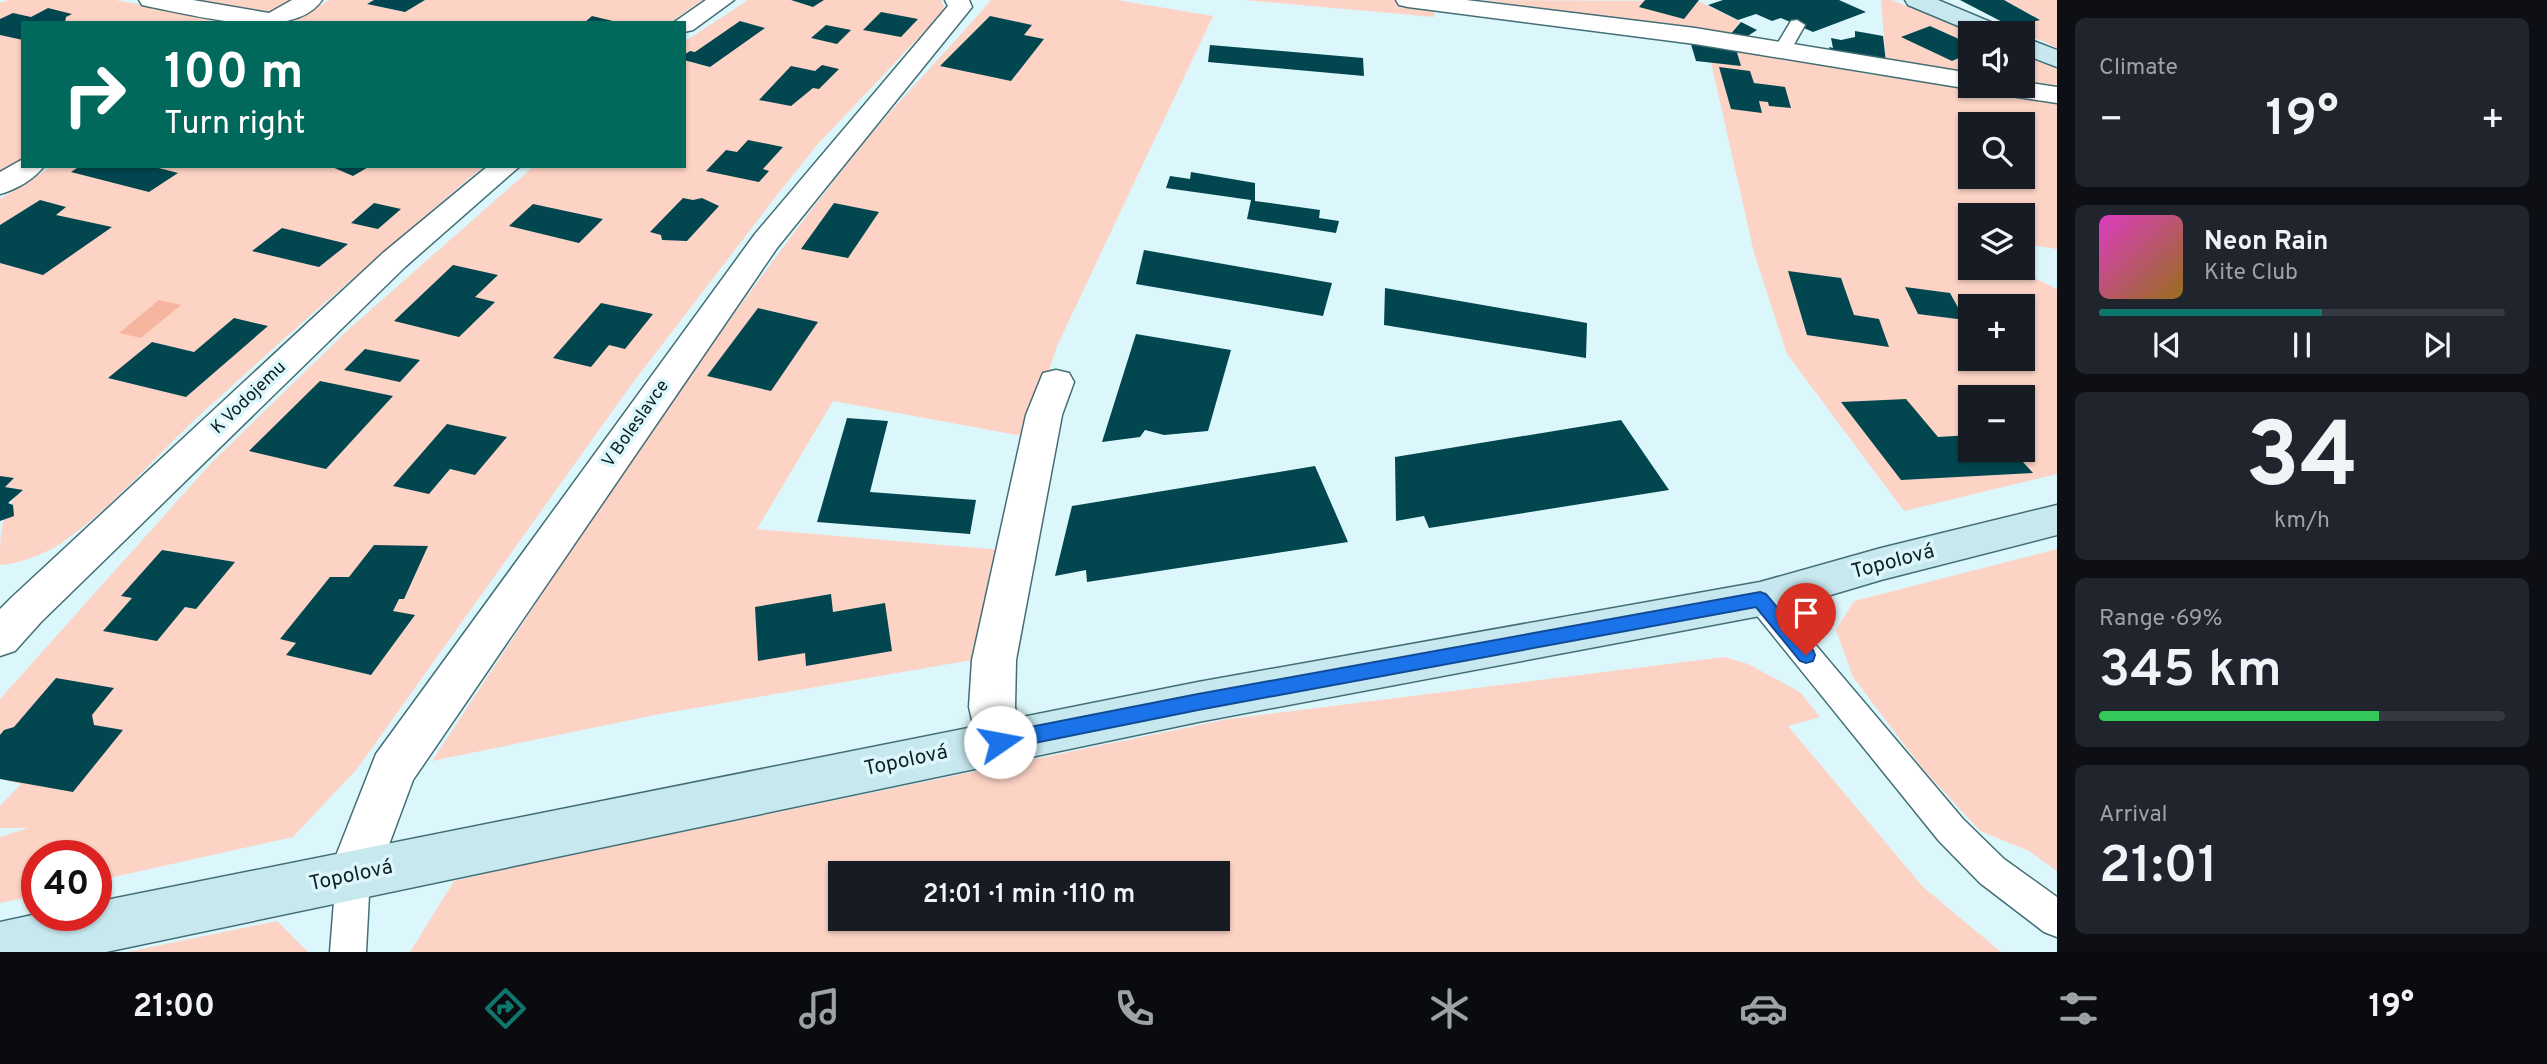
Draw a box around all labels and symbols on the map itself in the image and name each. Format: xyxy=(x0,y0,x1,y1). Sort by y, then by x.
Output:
street label: K Vodojemu xyxy=(207,356,291,440)
street label: V Boleslavce xyxy=(597,376,675,472)
street label: Topolová xyxy=(1849,538,1937,586)
pin xyxy=(1776,583,1836,655)
position arrow xyxy=(963,705,1037,779)
street label: Topolová xyxy=(862,739,950,783)
speed limit sign: 40 xyxy=(21,840,112,931)
street label: Topolová xyxy=(307,854,395,898)

